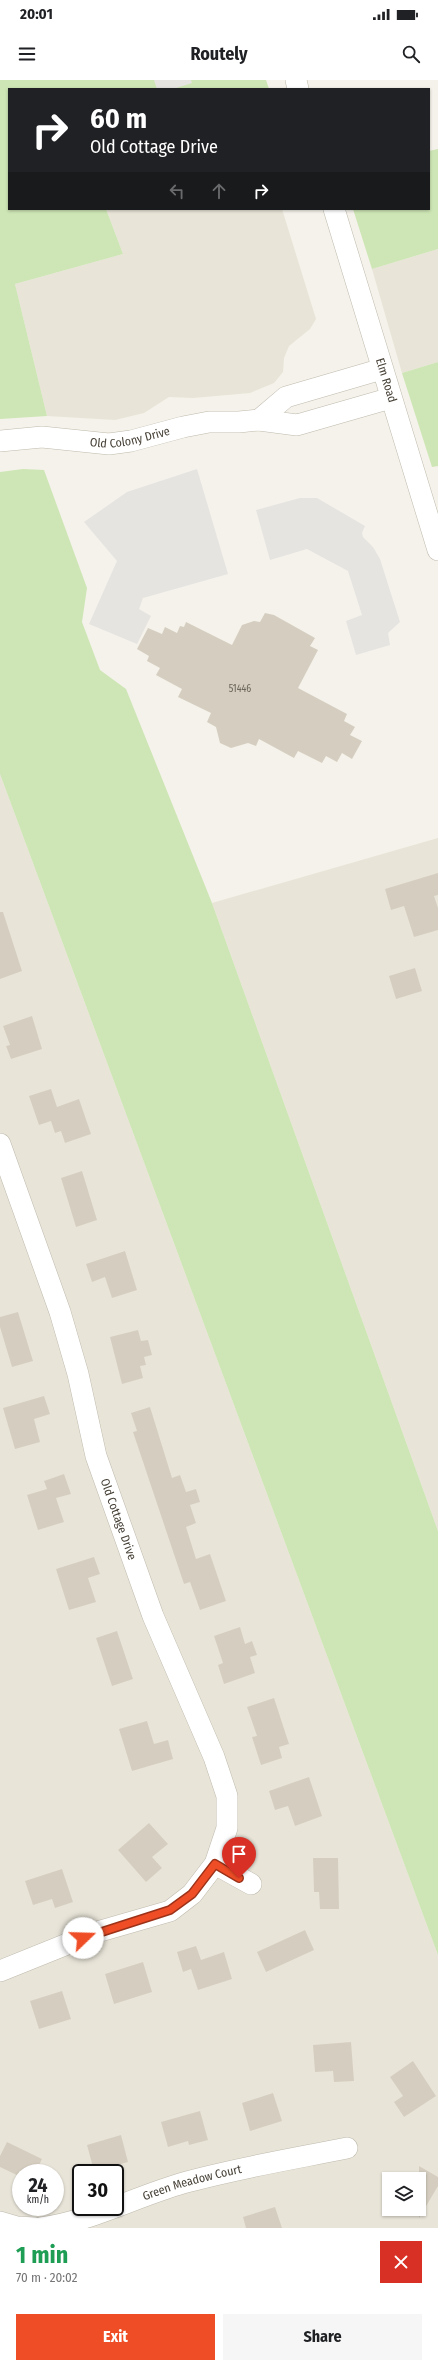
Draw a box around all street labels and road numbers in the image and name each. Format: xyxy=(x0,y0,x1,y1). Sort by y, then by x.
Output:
street label: Elm Road xyxy=(373,356,400,404)
street label: Old Colony Drive xyxy=(89,424,171,451)
street label: Old Cottage Drive xyxy=(98,1477,139,1562)
street label: Green Meadow Court xyxy=(141,2162,243,2203)

